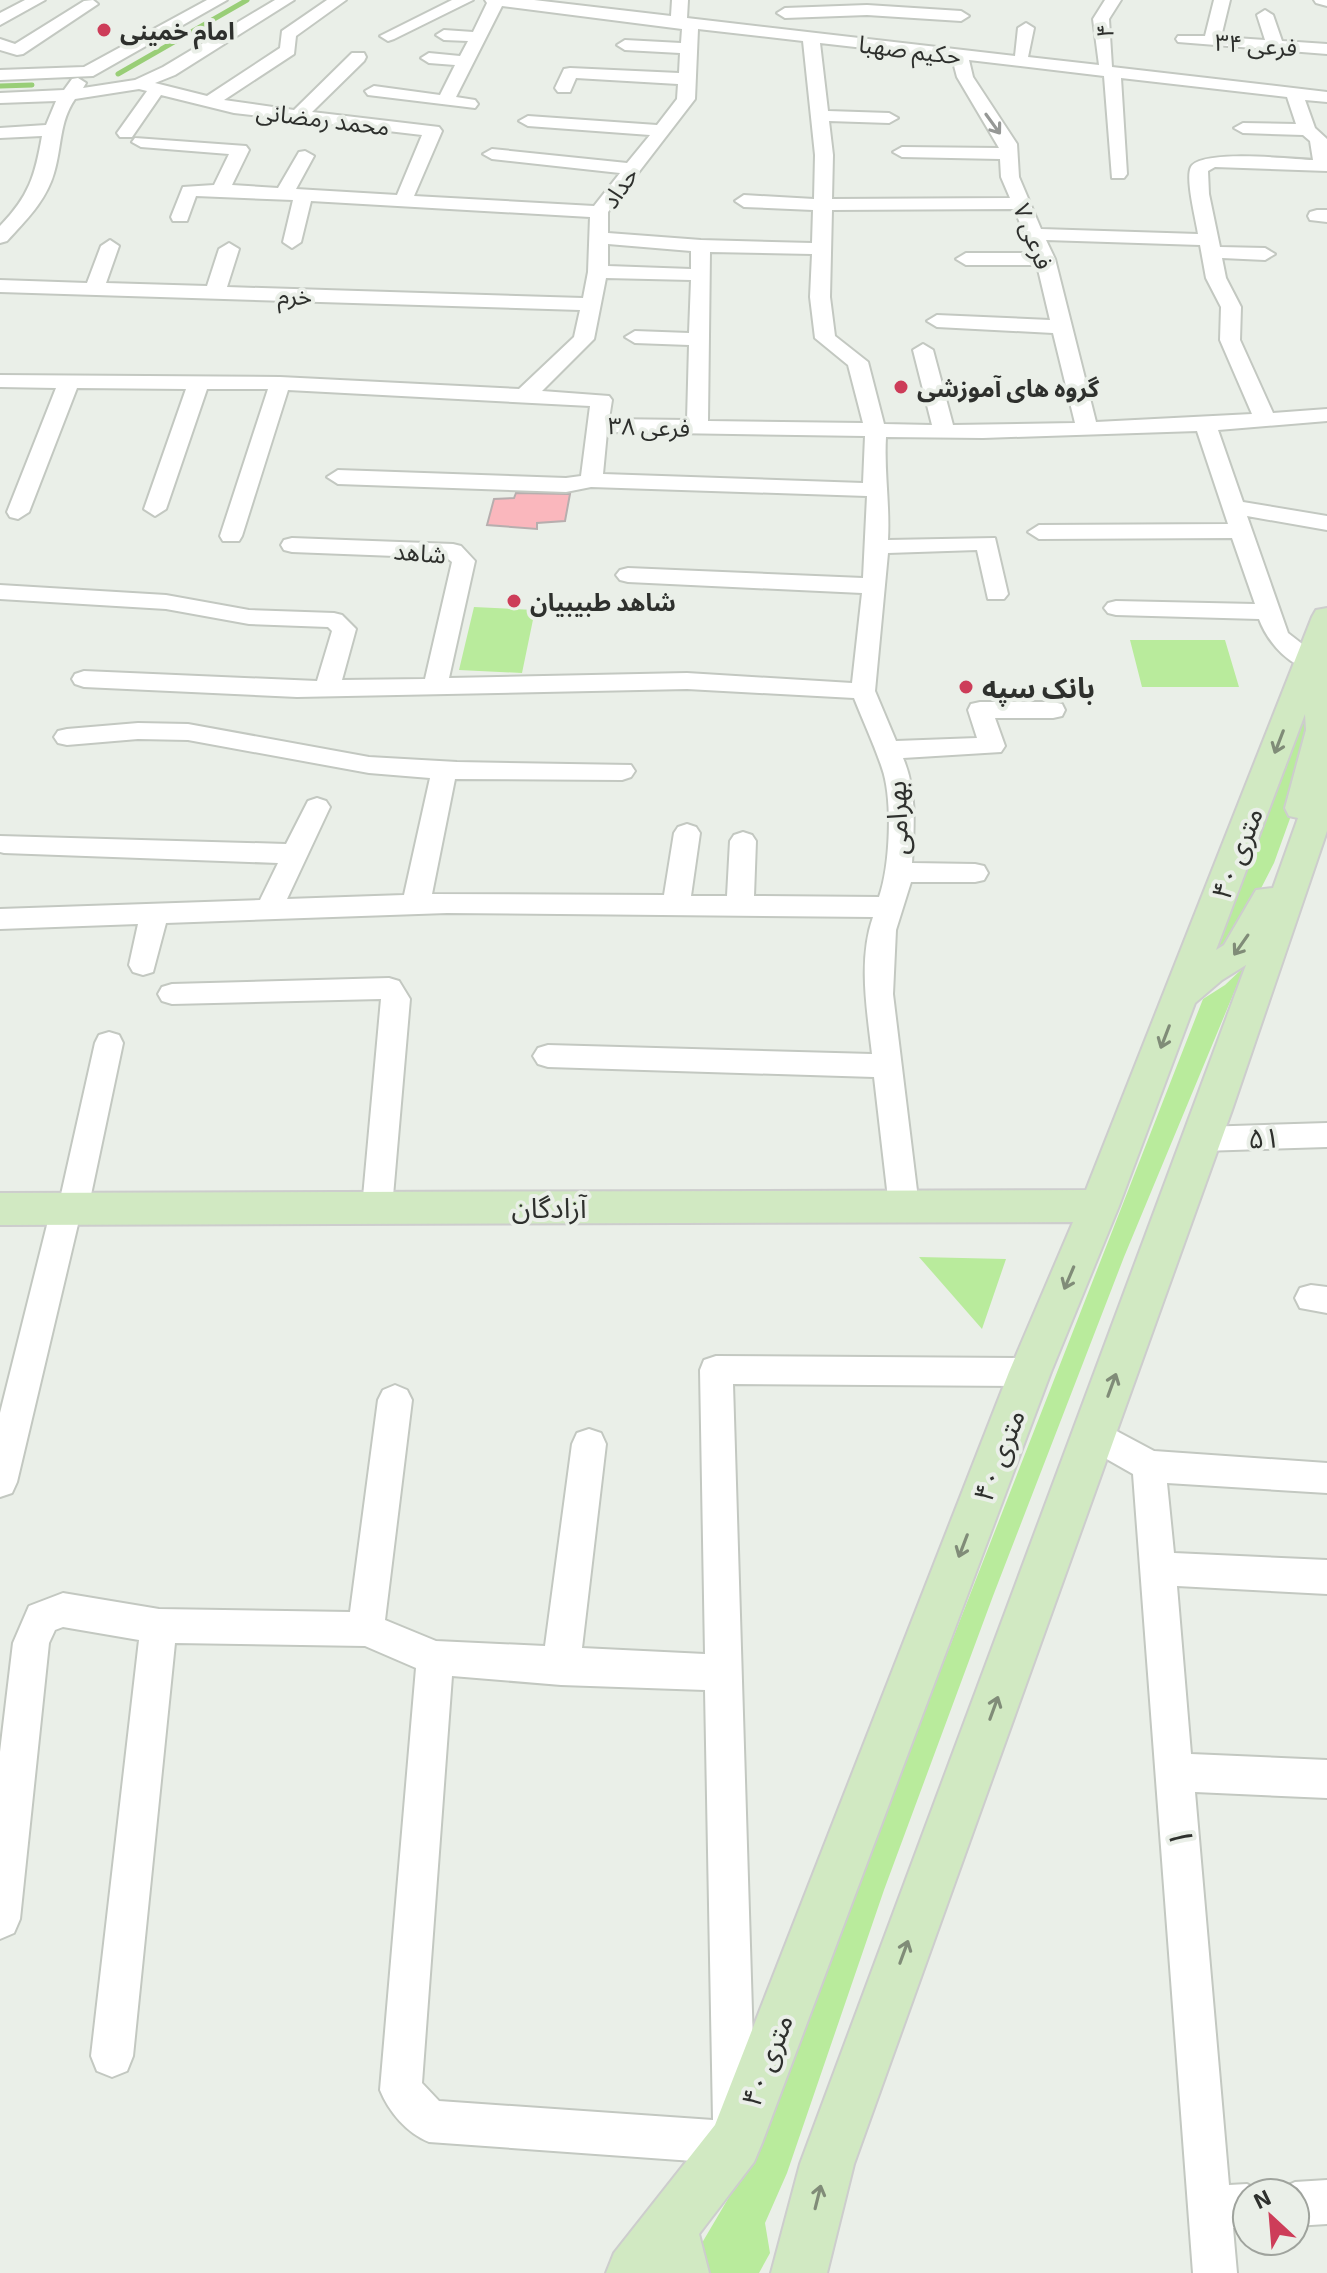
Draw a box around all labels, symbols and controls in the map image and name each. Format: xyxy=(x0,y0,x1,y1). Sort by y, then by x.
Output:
place label: امام خمینی xyxy=(120,16,235,50)
marker: امام خمینی xyxy=(95,21,113,39)
street label: ۴ xyxy=(1089,23,1119,39)
street label: فرعی ۳۴ xyxy=(1214,27,1298,62)
street label: حکیم صهبا xyxy=(857,28,963,74)
street label: محمد رمضانی xyxy=(255,95,391,142)
one-way arrow xyxy=(985,112,1002,134)
street label: حداد xyxy=(594,161,644,213)
street label: فرعی ۷ xyxy=(1007,199,1060,274)
street label: خرم xyxy=(277,280,313,315)
place label: گروه های آموزشی xyxy=(917,373,1100,403)
marker: گروه های آموزشی xyxy=(892,378,910,396)
street label: فرعی ۳۸ xyxy=(607,410,691,443)
street label: شاهد xyxy=(393,535,447,569)
place label: شاهد طبیبیان xyxy=(530,587,676,617)
marker: شاهد طبیبیان xyxy=(505,592,523,610)
place label: بانک سپه xyxy=(982,670,1095,707)
marker: بانک سپه xyxy=(957,678,975,696)
one-way arrow xyxy=(1271,729,1285,754)
street label: بهرامی xyxy=(878,780,915,856)
street label: ۴۰ متری xyxy=(1203,802,1270,904)
one-way arrow xyxy=(1233,933,1249,955)
one-way arrow xyxy=(1157,1024,1171,1049)
street label: ۵۱ xyxy=(1247,1119,1281,1155)
street label: آزادگان xyxy=(511,1190,588,1225)
one-way arrow xyxy=(1061,1265,1075,1290)
one-way arrow xyxy=(1106,1373,1120,1398)
street label: ۴۰ متری xyxy=(965,1404,1032,1506)
one-way arrow xyxy=(955,1533,969,1558)
one-way arrow xyxy=(987,1696,1002,1721)
street label: ۱ xyxy=(1158,1827,1200,1849)
one-way arrow xyxy=(898,1940,912,1965)
street label: ۴۰ متری xyxy=(733,2009,800,2111)
north arrow xyxy=(1231,2177,1311,2257)
text: N xyxy=(1249,2183,1275,2213)
one-way arrow xyxy=(812,2185,827,2211)

